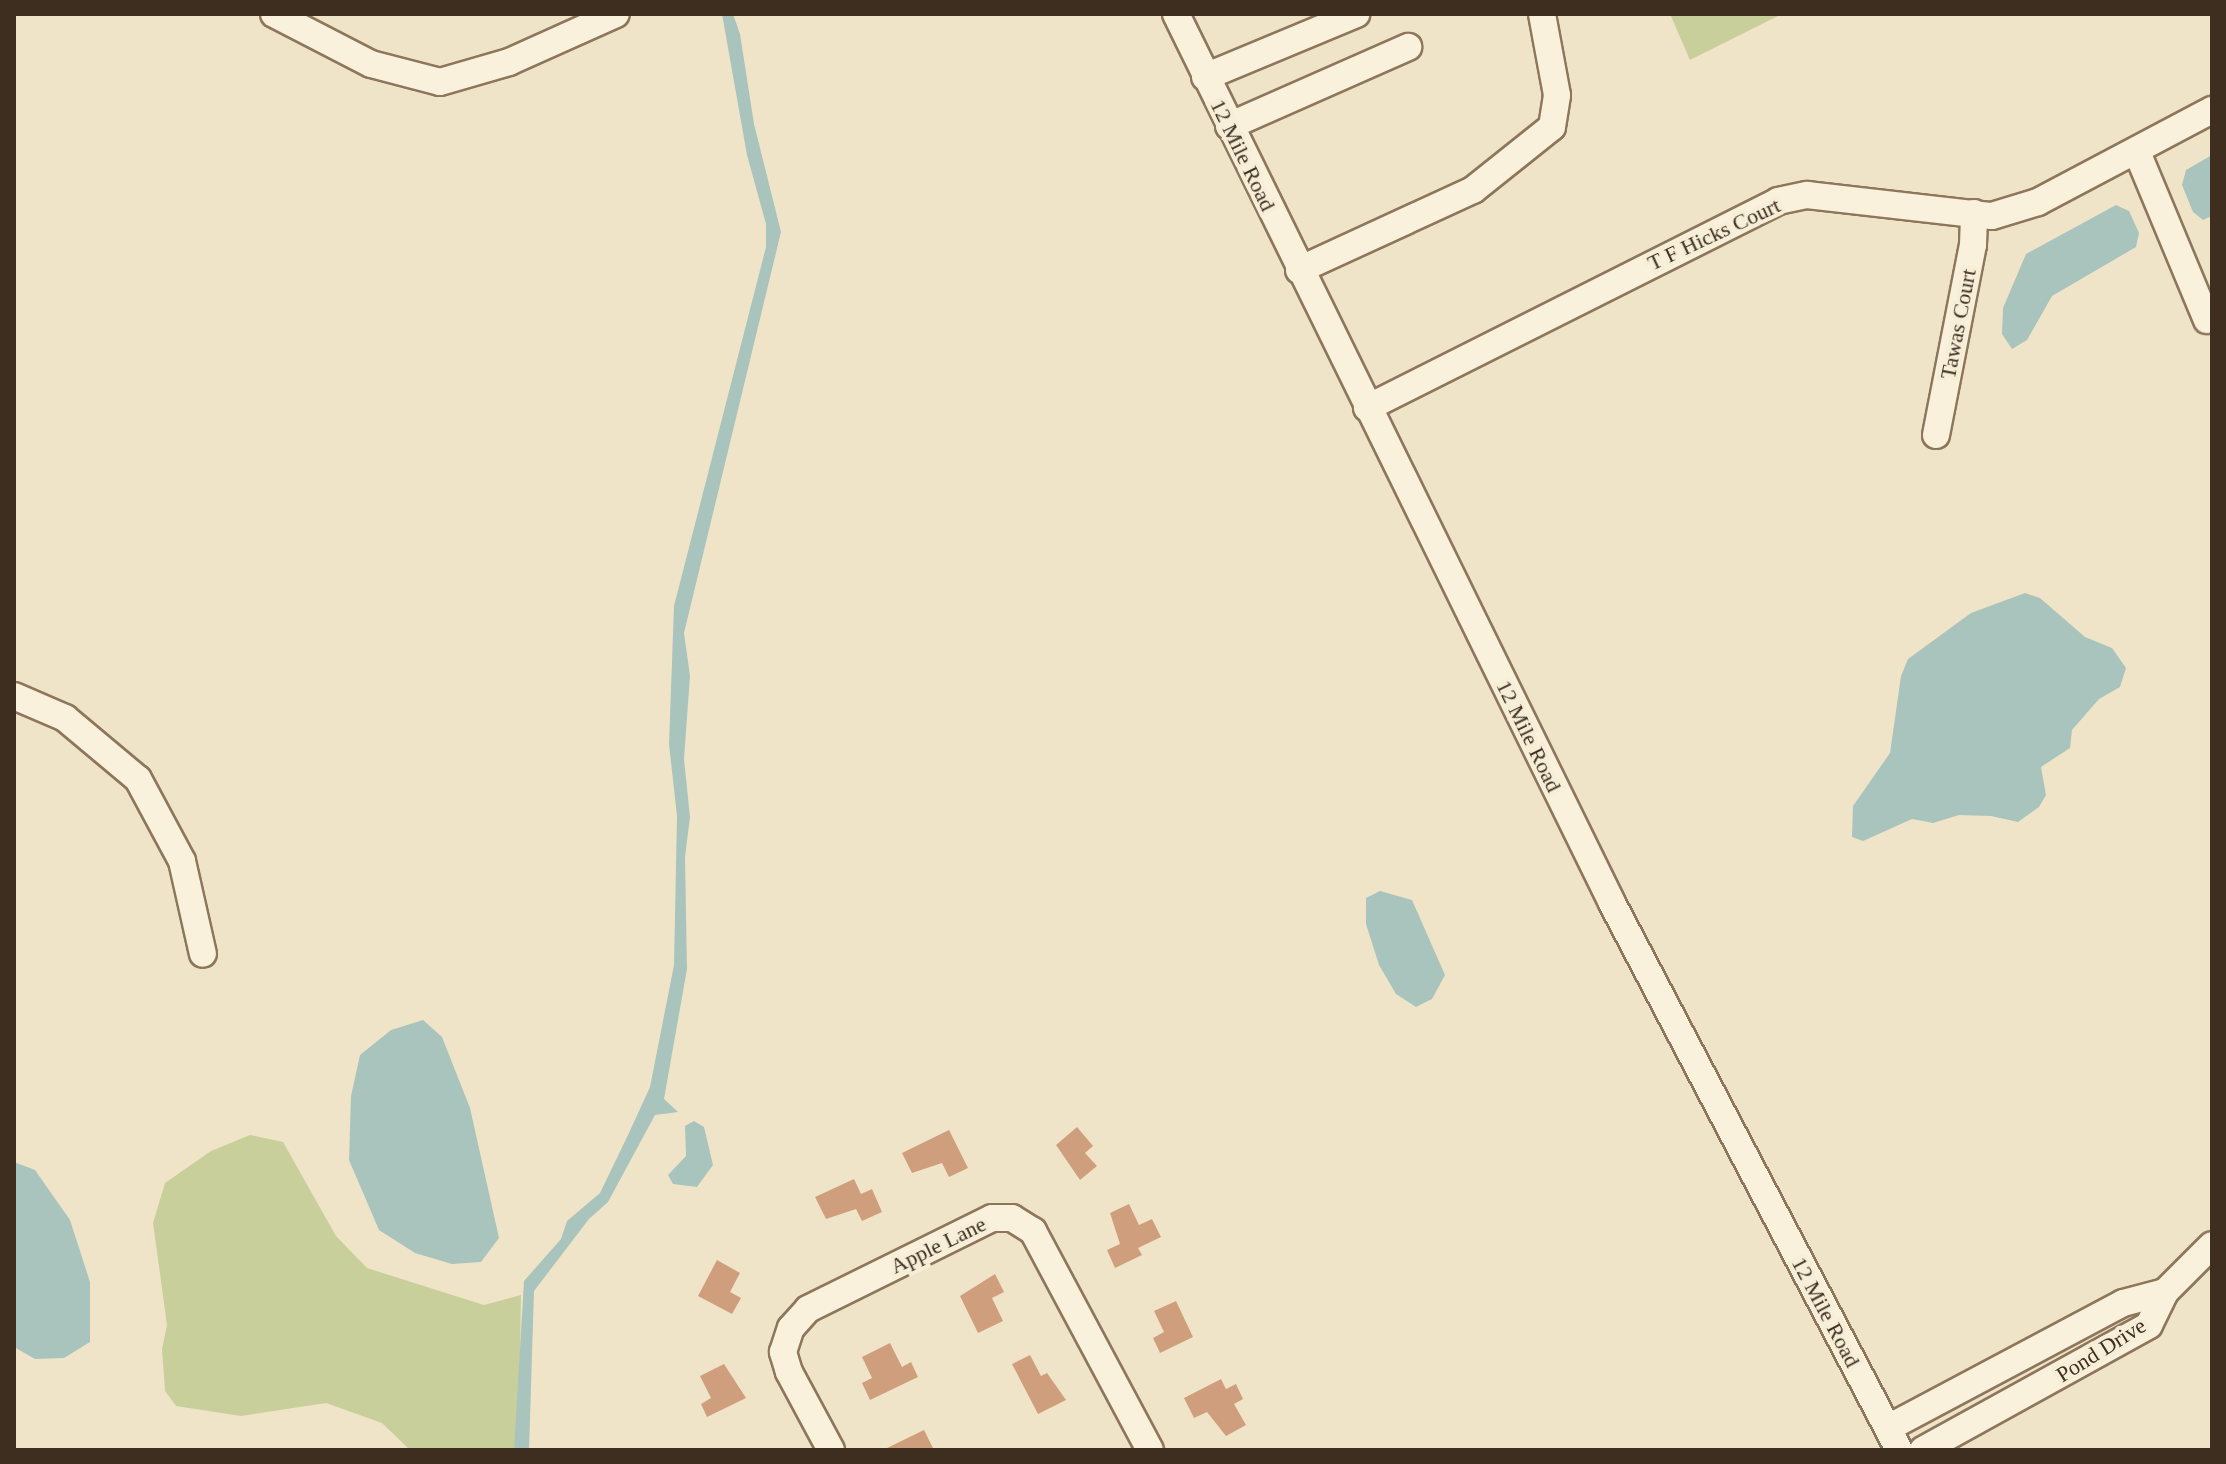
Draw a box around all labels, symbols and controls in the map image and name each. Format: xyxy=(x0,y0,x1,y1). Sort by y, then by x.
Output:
street label: 12 Mile Road xyxy=(1205,95,1281,215)
street label: T F Hicks Court xyxy=(1643,192,1785,276)
street label: Tawas Court xyxy=(1934,267,1982,381)
street label: 12 Mile Road xyxy=(1491,676,1567,796)
street label: Apple Lane xyxy=(886,1211,990,1279)
street label: 12 Mile Road xyxy=(1786,1252,1866,1372)
street label: Pond Drive xyxy=(2051,1312,2151,1388)

